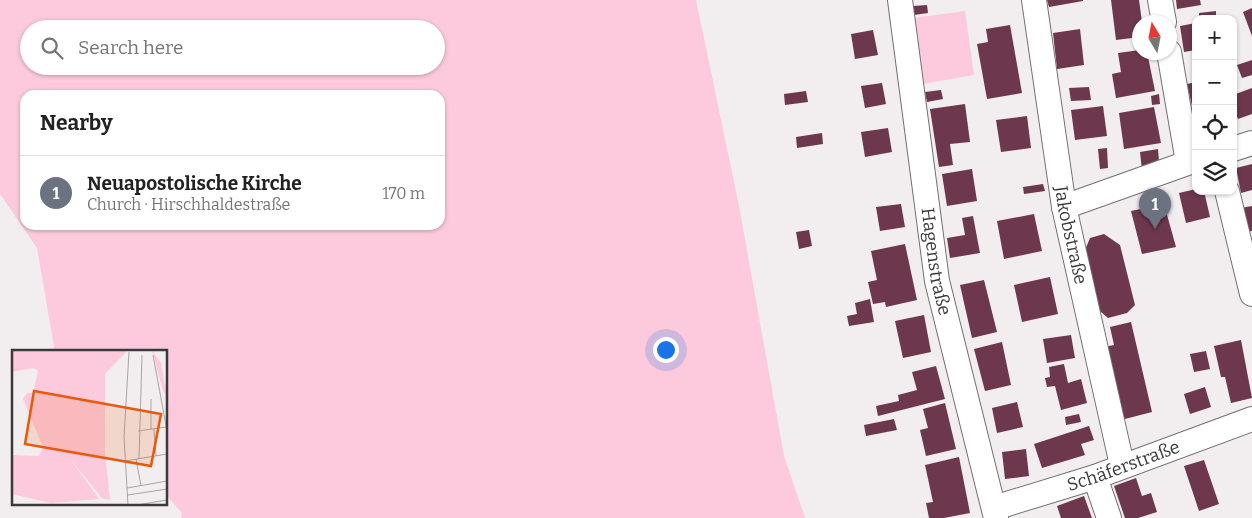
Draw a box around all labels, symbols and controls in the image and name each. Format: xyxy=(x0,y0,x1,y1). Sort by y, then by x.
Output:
north arrow xyxy=(1132,15,1177,60)
map controls xyxy=(1192,15,1237,195)
button: + xyxy=(1192,15,1237,60)
search box xyxy=(20,20,445,75)
icon: search xyxy=(38,34,66,62)
text: Search here xyxy=(78,36,183,59)
button: − xyxy=(1192,60,1237,105)
button: locate xyxy=(1192,105,1237,150)
text: Nearby xyxy=(40,110,113,136)
button: layers xyxy=(1192,150,1237,195)
text: Neuapostolische Kirche xyxy=(87,172,302,195)
text: 1 xyxy=(53,184,59,203)
text: 170 m xyxy=(382,184,425,203)
street label: Jakobstraße xyxy=(1050,184,1092,286)
pin: 1 xyxy=(1139,188,1171,229)
text: Church · Hirschhaldestraße xyxy=(87,195,290,214)
street label: Hagenstraße xyxy=(916,206,956,318)
your location xyxy=(653,337,679,363)
inset map xyxy=(12,350,168,506)
street label: Schäferstraße xyxy=(1064,436,1183,496)

